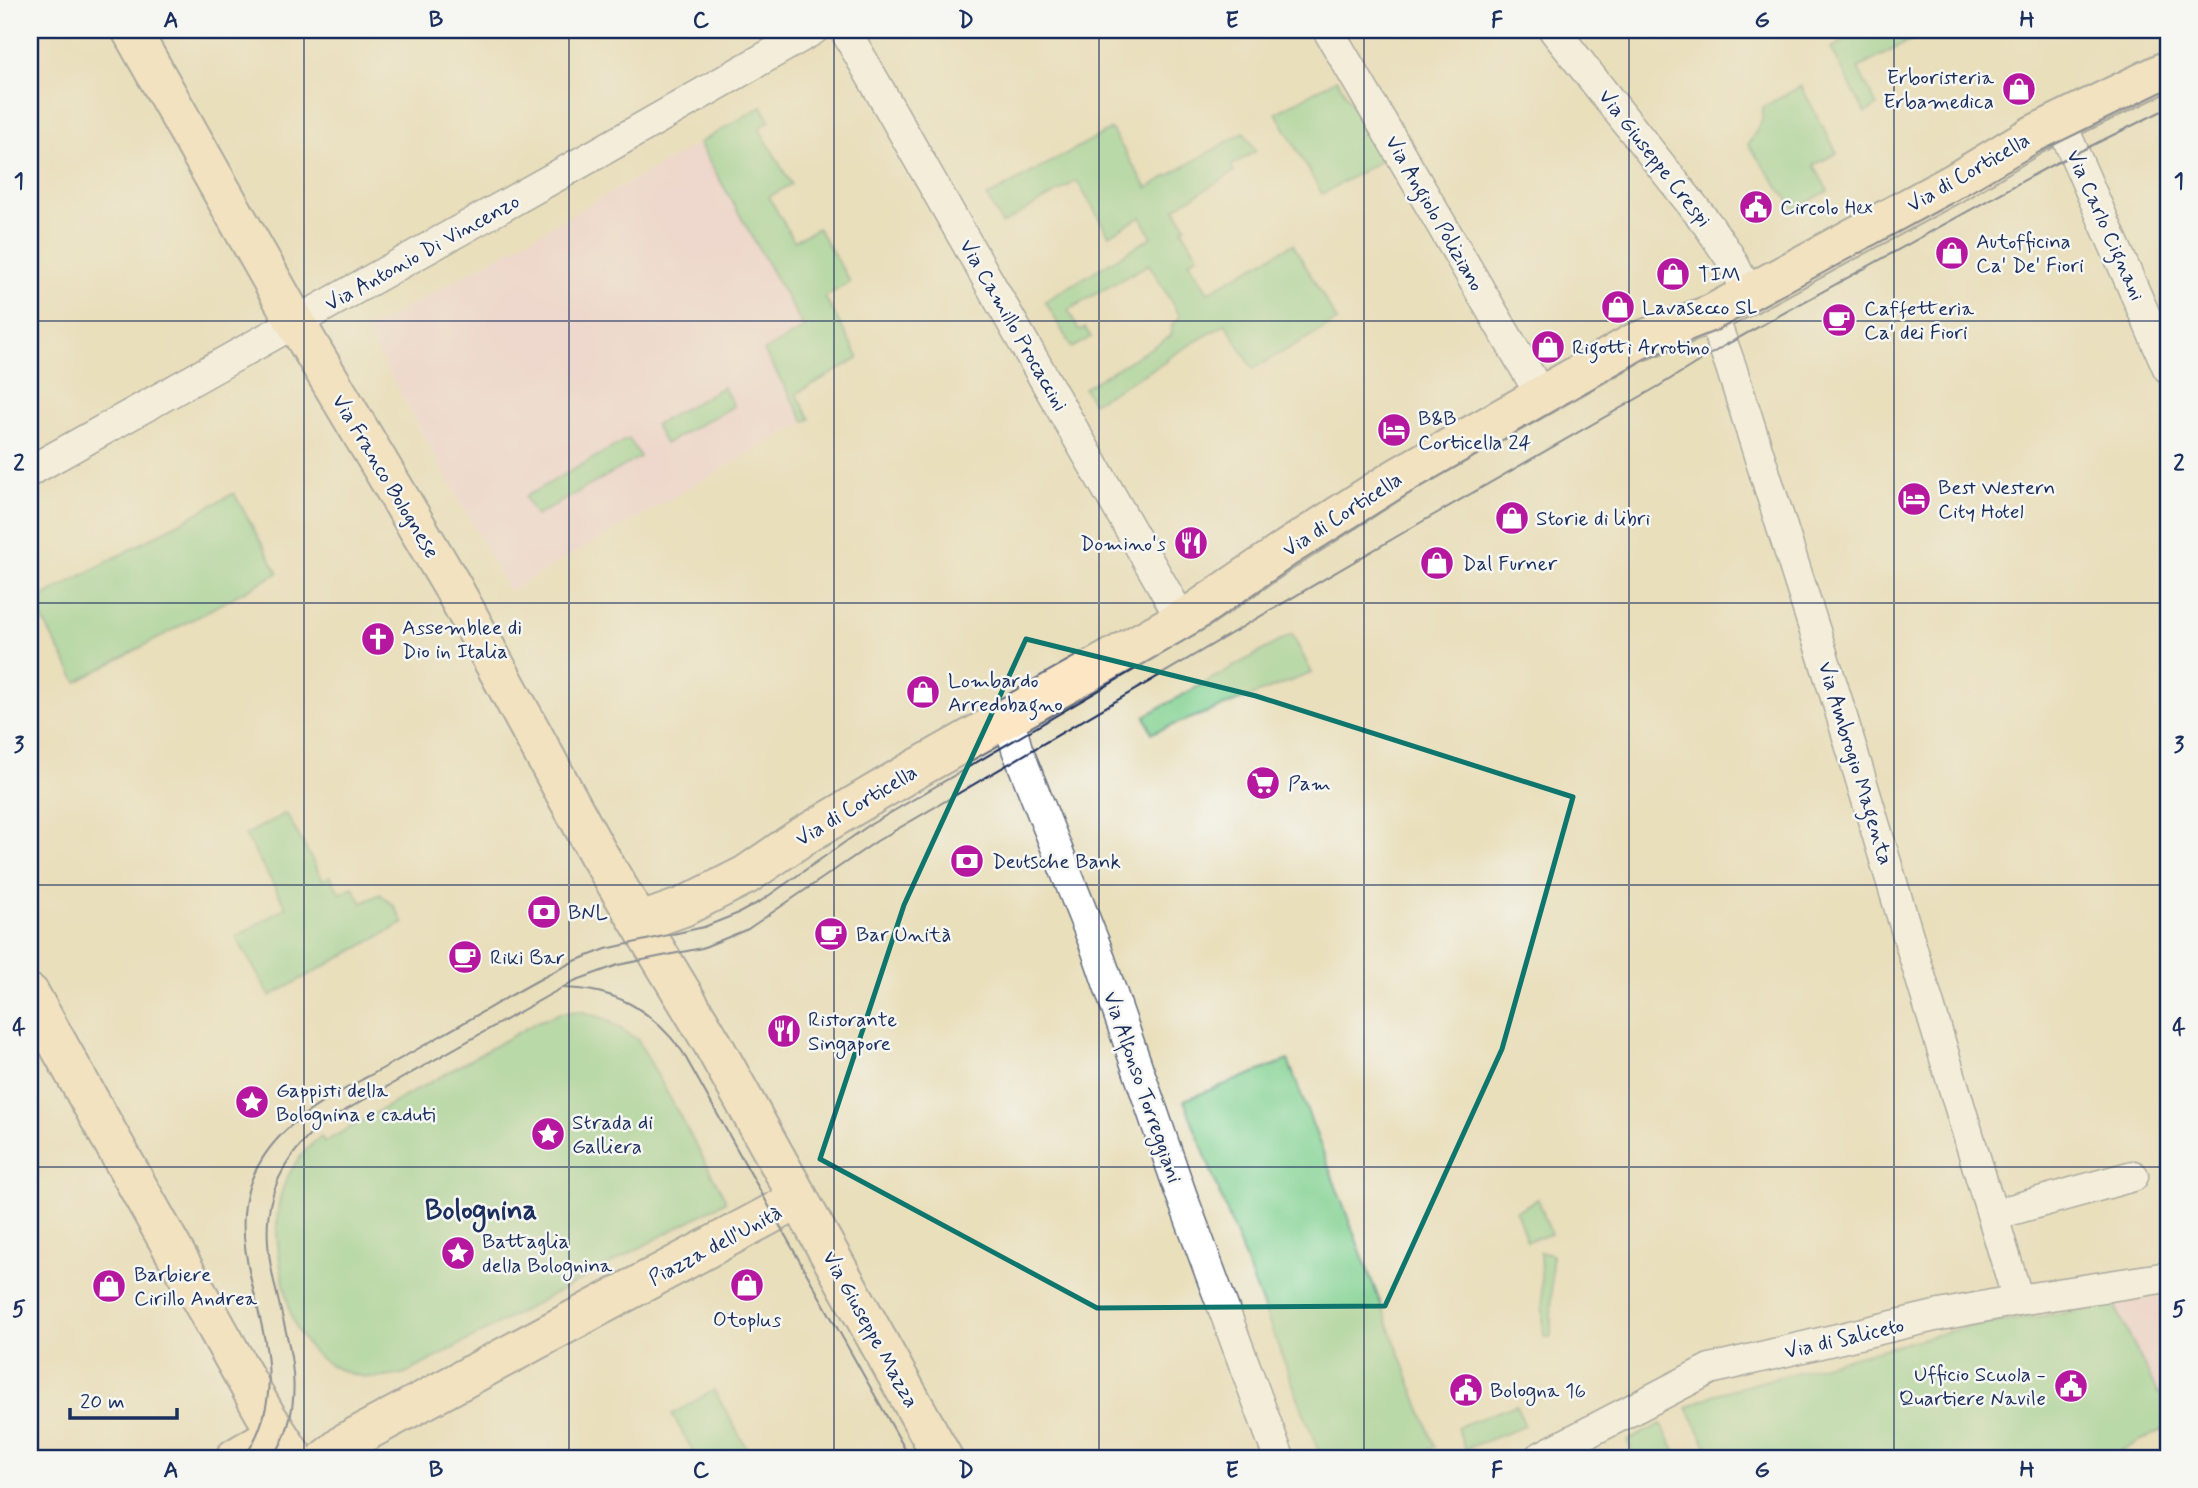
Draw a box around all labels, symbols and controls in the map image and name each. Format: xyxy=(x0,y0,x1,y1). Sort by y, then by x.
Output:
text: A xyxy=(163,6,179,36)
text: B xyxy=(429,6,444,36)
text: C xyxy=(693,6,710,36)
text: D xyxy=(958,6,974,36)
text: E xyxy=(1225,6,1239,36)
text: F xyxy=(1491,6,1503,36)
text: G xyxy=(1754,6,1770,36)
text: H xyxy=(2019,6,2035,36)
place label: Erboristeria Erbamedica xyxy=(1883,64,1994,116)
shop icon: Erboristeria Erbamedica xyxy=(2000,70,2038,108)
street label: Via Giuseppe Crespi xyxy=(1591,84,1717,234)
street label: Via di Corticella xyxy=(1902,126,2035,219)
street label: Via Angiolo Poliziano xyxy=(1376,131,1490,297)
street label: Via Carlo Cignani xyxy=(2057,145,2151,306)
text: 1 xyxy=(14,167,24,197)
text: 1 xyxy=(2174,167,2184,197)
street label: Via Antonio Di Vincenzo xyxy=(320,188,525,318)
public building icon: Circolo Hex xyxy=(1737,188,1775,226)
place label: Circolo Hex xyxy=(1780,194,1873,222)
place label: Autofficina Ca' De' Fiori xyxy=(1976,228,2084,280)
street label: Via Camillo Procaccini xyxy=(952,234,1074,417)
shop icon: Autofficina Ca' De' Fiori xyxy=(1933,234,1971,272)
shop icon: TIM xyxy=(1654,255,1692,293)
place label: TIM xyxy=(1698,261,1741,289)
shop icon: Lavasecco SL xyxy=(1599,288,1637,326)
place label: Lavasecco SL xyxy=(1642,294,1758,322)
place label: Caffetteria Ca' dei Fiori xyxy=(1864,295,1975,347)
cafe icon: Caffetteria Ca' dei Fiori xyxy=(1820,301,1858,339)
shop icon: Rigotti Arrotino xyxy=(1529,328,1567,366)
place label: Rigotti Arrotino xyxy=(1572,334,1710,364)
street label: Via Franco Bolognese xyxy=(325,389,445,564)
place label: B&B Corticella 24 xyxy=(1418,405,1532,457)
hotel icon: B&B Corticella 24 xyxy=(1375,411,1413,449)
text: 2 xyxy=(13,449,25,479)
text: 2 xyxy=(2173,449,2185,479)
street label: Via di Corticella xyxy=(1277,466,1408,564)
place label: Best Western City Hotel xyxy=(1938,474,2055,526)
hotel icon: Best Western City Hotel xyxy=(1895,480,1933,518)
shop icon: Storie di libri xyxy=(1493,499,1531,537)
place label: Storie di libri xyxy=(1536,505,1650,533)
restaurant icon: Domino's xyxy=(1172,524,1210,562)
place label: Domino's xyxy=(1080,530,1166,558)
shop icon: Dal Furner xyxy=(1418,544,1456,582)
place label: Dal Furner xyxy=(1462,550,1558,578)
place label: Assemblee di Dio in Italia xyxy=(402,614,522,666)
church icon: Assemblee di Dio in Italia xyxy=(359,620,397,658)
street label: Via Ambrogio Magenta xyxy=(1809,658,1899,869)
place label: Lombardo Arredobagno xyxy=(948,667,1063,721)
shop icon: Lombardo Arredobagno xyxy=(904,673,942,711)
text: 3 xyxy=(14,731,25,761)
text: 3 xyxy=(2174,731,2185,761)
street label: Via di Corticella xyxy=(790,758,923,853)
supermarket icon: Pam xyxy=(1244,764,1282,802)
place label: Pam xyxy=(1288,770,1331,798)
bank icon: Deutsche Bank xyxy=(948,842,986,880)
place label: Deutsche Bank xyxy=(992,848,1121,876)
bank icon: BNL xyxy=(525,893,563,931)
place label: BNL xyxy=(568,899,608,927)
cafe icon: Bar Unità xyxy=(812,915,850,953)
place label: Bar Unità xyxy=(856,921,951,949)
cafe icon: Riki Bar xyxy=(446,938,484,976)
place label: Riki Bar xyxy=(490,944,565,972)
street label: Via Alfonso Torreggiani xyxy=(1094,988,1188,1188)
place label: Ristorante Singapore xyxy=(808,1006,897,1059)
restaurant icon: Ristorante Singapore xyxy=(765,1012,803,1050)
text: 4 xyxy=(12,1013,26,1043)
text: 4 xyxy=(2172,1013,2186,1043)
place label: Gappisti della Bolognina e caduti xyxy=(276,1077,436,1130)
place icon: Gappisti della Bolognina e caduti xyxy=(233,1083,271,1121)
place label: Strada di Galliera xyxy=(572,1109,653,1161)
place icon: Strada di Galliera xyxy=(529,1115,567,1153)
district label: Bolognina xyxy=(425,1193,537,1233)
street label: Piazza dell'Unità xyxy=(644,1199,787,1293)
place label: Battaglia della Bolognina xyxy=(482,1228,613,1281)
place icon: Battaglia della Bolognina xyxy=(439,1234,477,1272)
street label: Via Giuseppe Mazza xyxy=(815,1246,925,1413)
place label: Barbiere Cirillo Andrea xyxy=(134,1261,258,1313)
shop icon: Otoplus xyxy=(728,1266,766,1304)
shop icon: Barbiere Cirillo Andrea xyxy=(90,1267,128,1305)
text: 5 xyxy=(12,1295,26,1325)
text: 5 xyxy=(2172,1295,2186,1325)
place label: Otoplus xyxy=(713,1306,781,1334)
street label: Via di Saliceto xyxy=(1782,1312,1907,1366)
place label: Ufficio Scuola - Quartiere Navile xyxy=(1899,1361,2046,1413)
public building icon: Ufficio Scuola - Quartiere Navile xyxy=(2052,1367,2090,1405)
public building icon: Bologna 16 xyxy=(1447,1371,1485,1409)
scale bar xyxy=(70,1376,177,1420)
place label: Bologna 16 xyxy=(1490,1377,1586,1406)
text: 20 m xyxy=(80,1388,125,1416)
text: A xyxy=(163,1456,179,1486)
text: B xyxy=(429,1456,444,1486)
text: C xyxy=(693,1456,710,1486)
text: D xyxy=(958,1456,974,1486)
text: E xyxy=(1225,1456,1239,1486)
text: F xyxy=(1491,1456,1503,1486)
text: G xyxy=(1754,1456,1770,1486)
text: H xyxy=(2019,1456,2035,1486)

